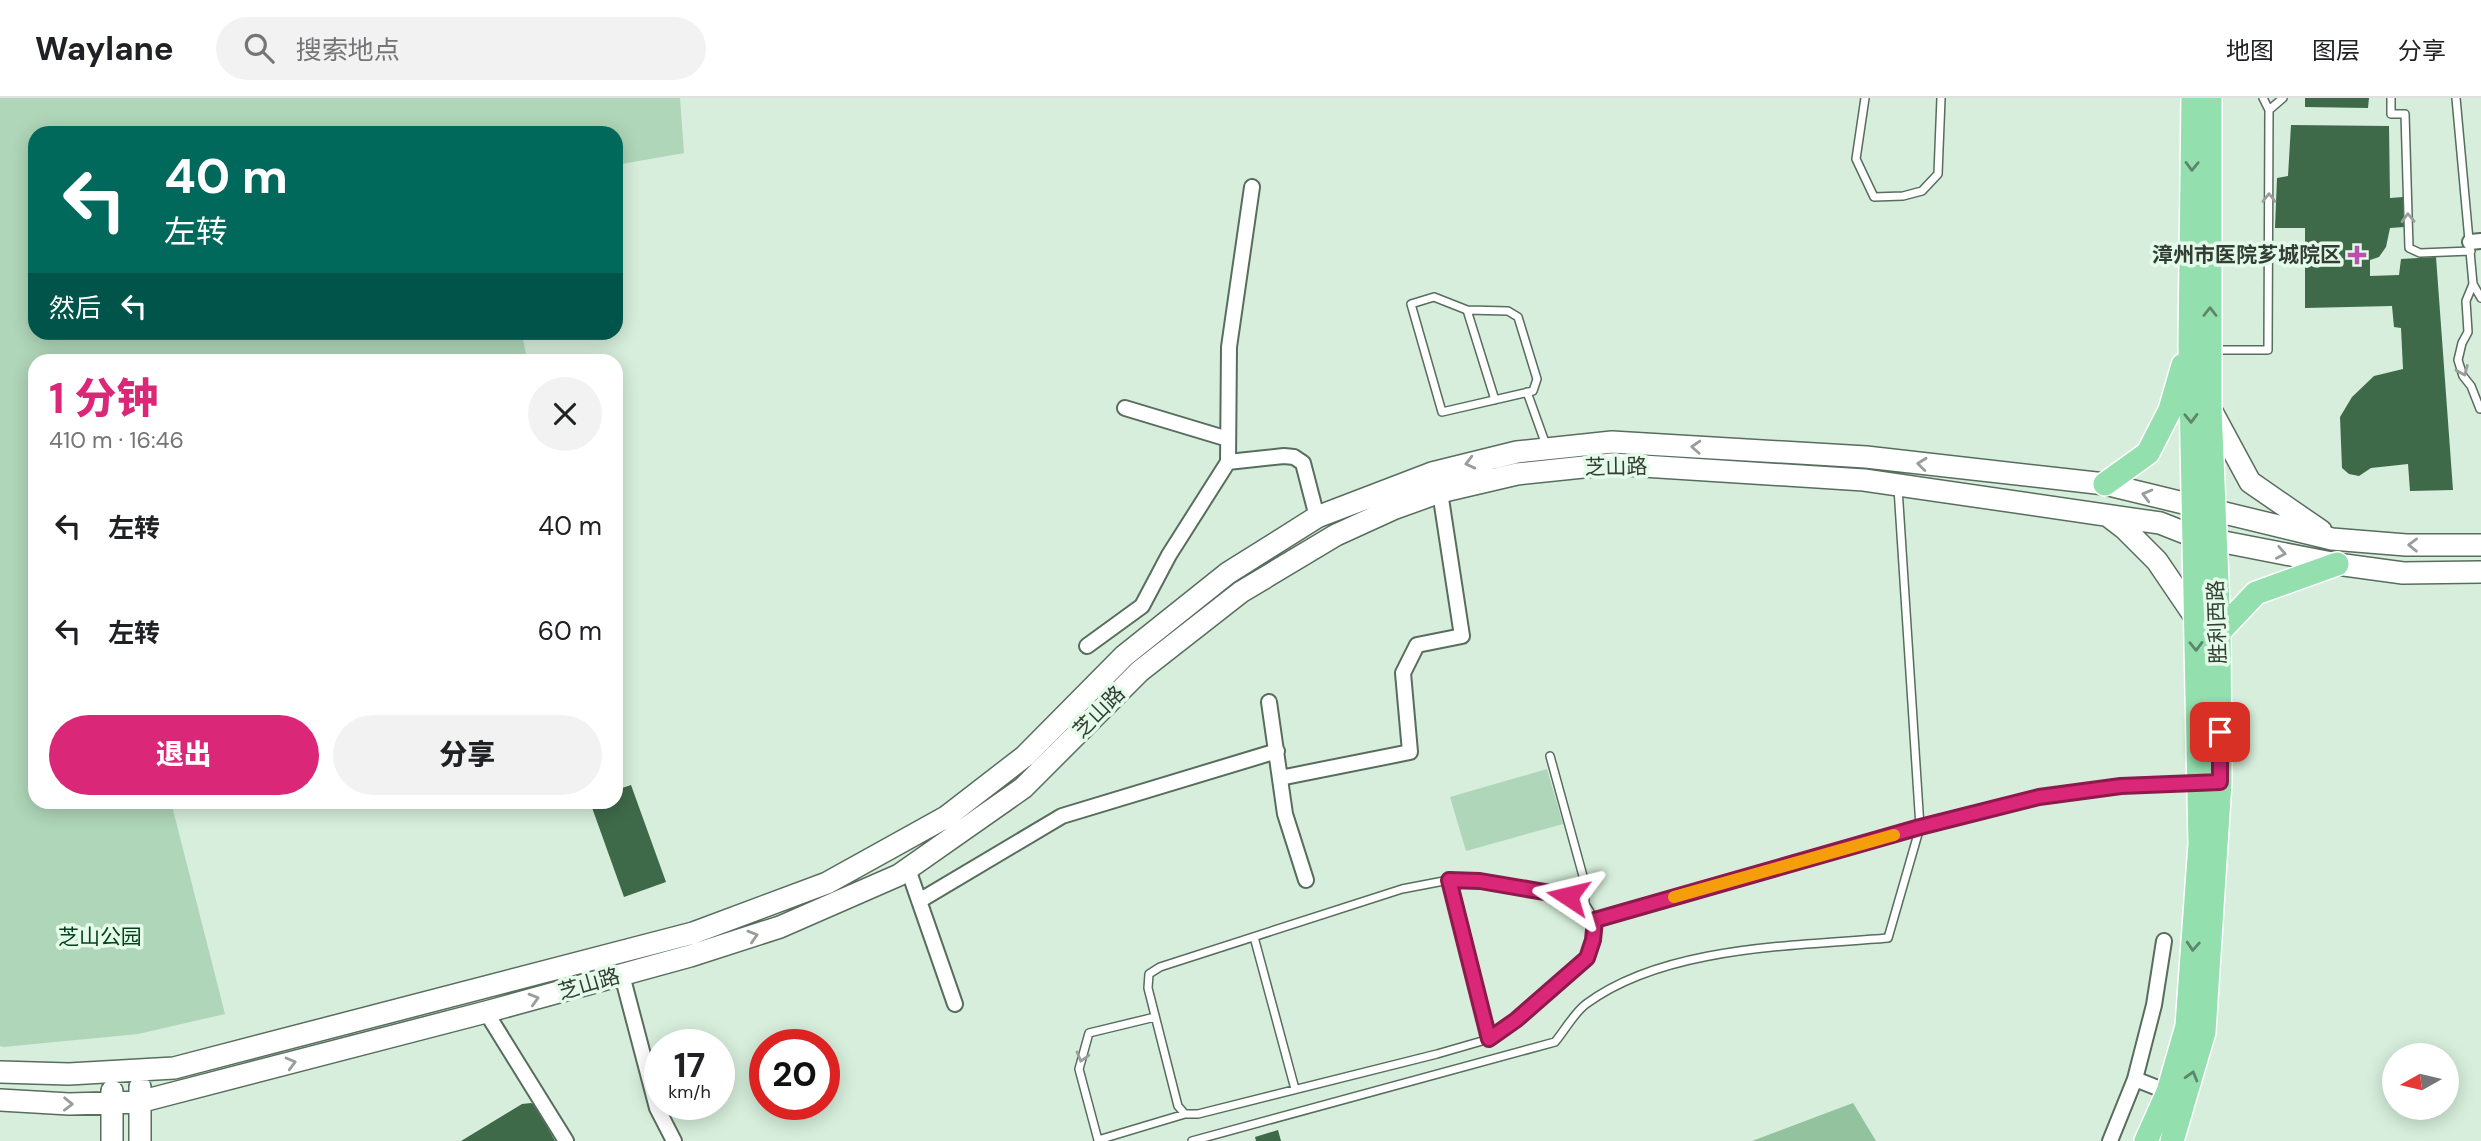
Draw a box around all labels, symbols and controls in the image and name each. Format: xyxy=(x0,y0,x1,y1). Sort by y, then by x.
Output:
search box xyxy=(216,17,706,80)
text: Waylane xyxy=(35,27,174,70)
icon: search xyxy=(240,29,278,67)
text: 搜索地点 xyxy=(296,33,400,67)
text: 地图 xyxy=(2226,35,2274,66)
text: 图层 xyxy=(2312,35,2360,66)
text: 分享 xyxy=(2398,35,2446,66)
text: 40 m xyxy=(164,144,288,208)
icon: left xyxy=(49,154,140,245)
one-way arrow xyxy=(2184,161,2200,172)
one-way arrow xyxy=(2261,192,2277,202)
text: 左转 xyxy=(164,211,228,253)
one-way arrow xyxy=(2400,212,2415,223)
place label: 漳州市医院芗城院区 xyxy=(2152,241,2341,269)
marker: 漳州市医院芗城院区 xyxy=(2347,245,2367,265)
icon: left xyxy=(115,287,153,325)
text: 然后 xyxy=(49,291,101,325)
one-way arrow xyxy=(2202,306,2218,316)
one-way arrow xyxy=(2455,364,2469,376)
text: 1 分钟 xyxy=(49,371,158,426)
button: close xyxy=(528,377,602,451)
one-way arrow xyxy=(2183,413,2199,424)
text: 410 m · 16:46 xyxy=(49,425,184,455)
one-way arrow xyxy=(1690,440,1701,455)
street label: 芝山路 xyxy=(1584,452,1648,482)
one-way arrow xyxy=(1464,455,1476,469)
one-way arrow xyxy=(1917,456,1928,471)
one-way arrow xyxy=(2141,489,2153,503)
icon: left xyxy=(49,507,87,545)
text: 40 m xyxy=(538,509,602,543)
text: 左转 xyxy=(108,511,160,545)
one-way arrow xyxy=(2407,537,2418,552)
one-way arrow xyxy=(2275,545,2287,560)
street label: 胜利西路 xyxy=(2202,580,2232,664)
icon: left xyxy=(49,612,87,650)
text: 60 m xyxy=(538,614,602,648)
text: 左转 xyxy=(108,616,160,650)
one-way arrow xyxy=(2188,640,2203,651)
street label: 芝山路 xyxy=(1067,680,1131,744)
pin xyxy=(2190,702,2250,762)
icon: arrive xyxy=(2201,713,2239,751)
button: 退出 xyxy=(49,715,319,795)
button: 分享 xyxy=(333,715,602,795)
position arrow xyxy=(1531,859,1605,933)
park label: 芝山公园 xyxy=(58,923,142,951)
one-way arrow xyxy=(746,930,759,944)
one-way arrow xyxy=(2186,941,2201,952)
street label: 芝山路 xyxy=(555,962,623,1006)
one-way arrow xyxy=(528,993,540,1007)
speed limit sign: 20 xyxy=(749,1029,840,1120)
text: 17 xyxy=(674,1042,705,1088)
north arrow xyxy=(2382,1043,2459,1120)
map controls xyxy=(2382,1043,2459,1120)
one-way arrow xyxy=(1076,1051,1091,1063)
one-way arrow xyxy=(285,1057,297,1072)
one-way arrow xyxy=(2183,1070,2198,1082)
text: km/h xyxy=(668,1080,711,1104)
one-way arrow xyxy=(63,1096,74,1111)

